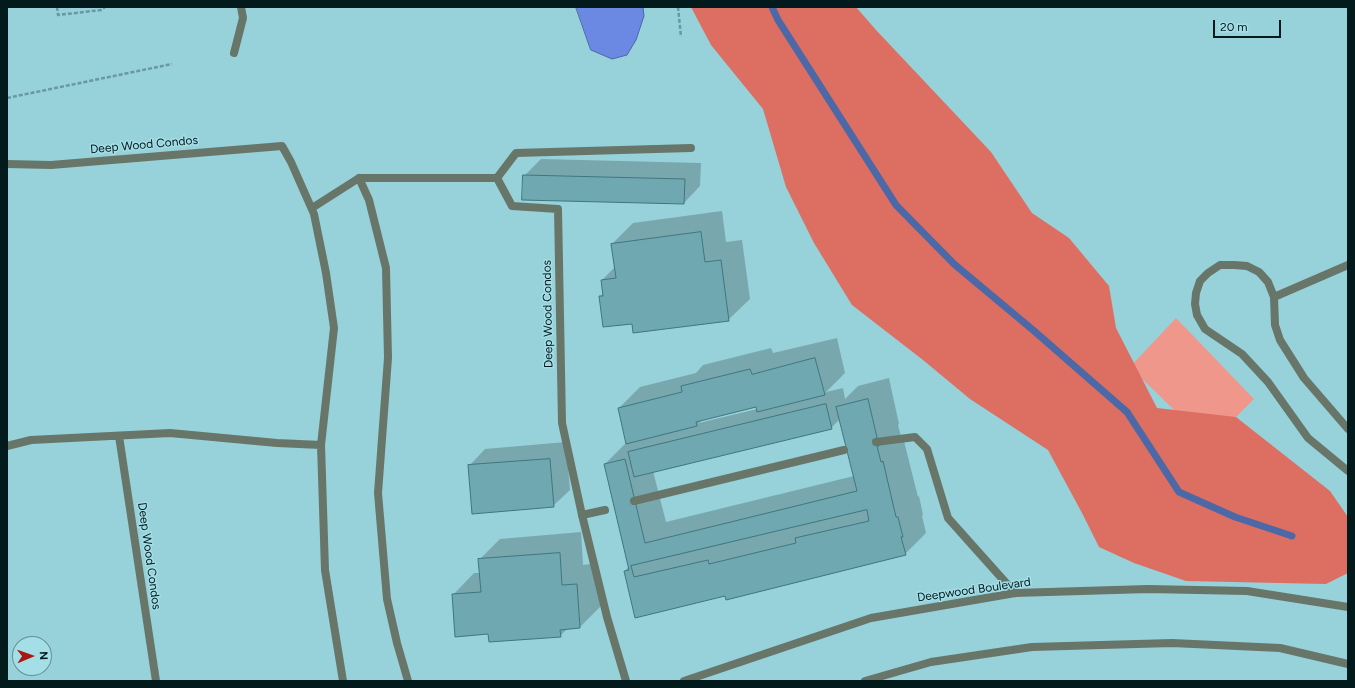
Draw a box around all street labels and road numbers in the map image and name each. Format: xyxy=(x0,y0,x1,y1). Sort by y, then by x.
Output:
street label: Deep Wood Condos xyxy=(89,133,199,157)
street label: Deep Wood Condos xyxy=(540,260,556,368)
street label: Deep Wood Condos xyxy=(134,501,164,611)
street label: Deepwood Boulevard xyxy=(916,575,1032,605)

